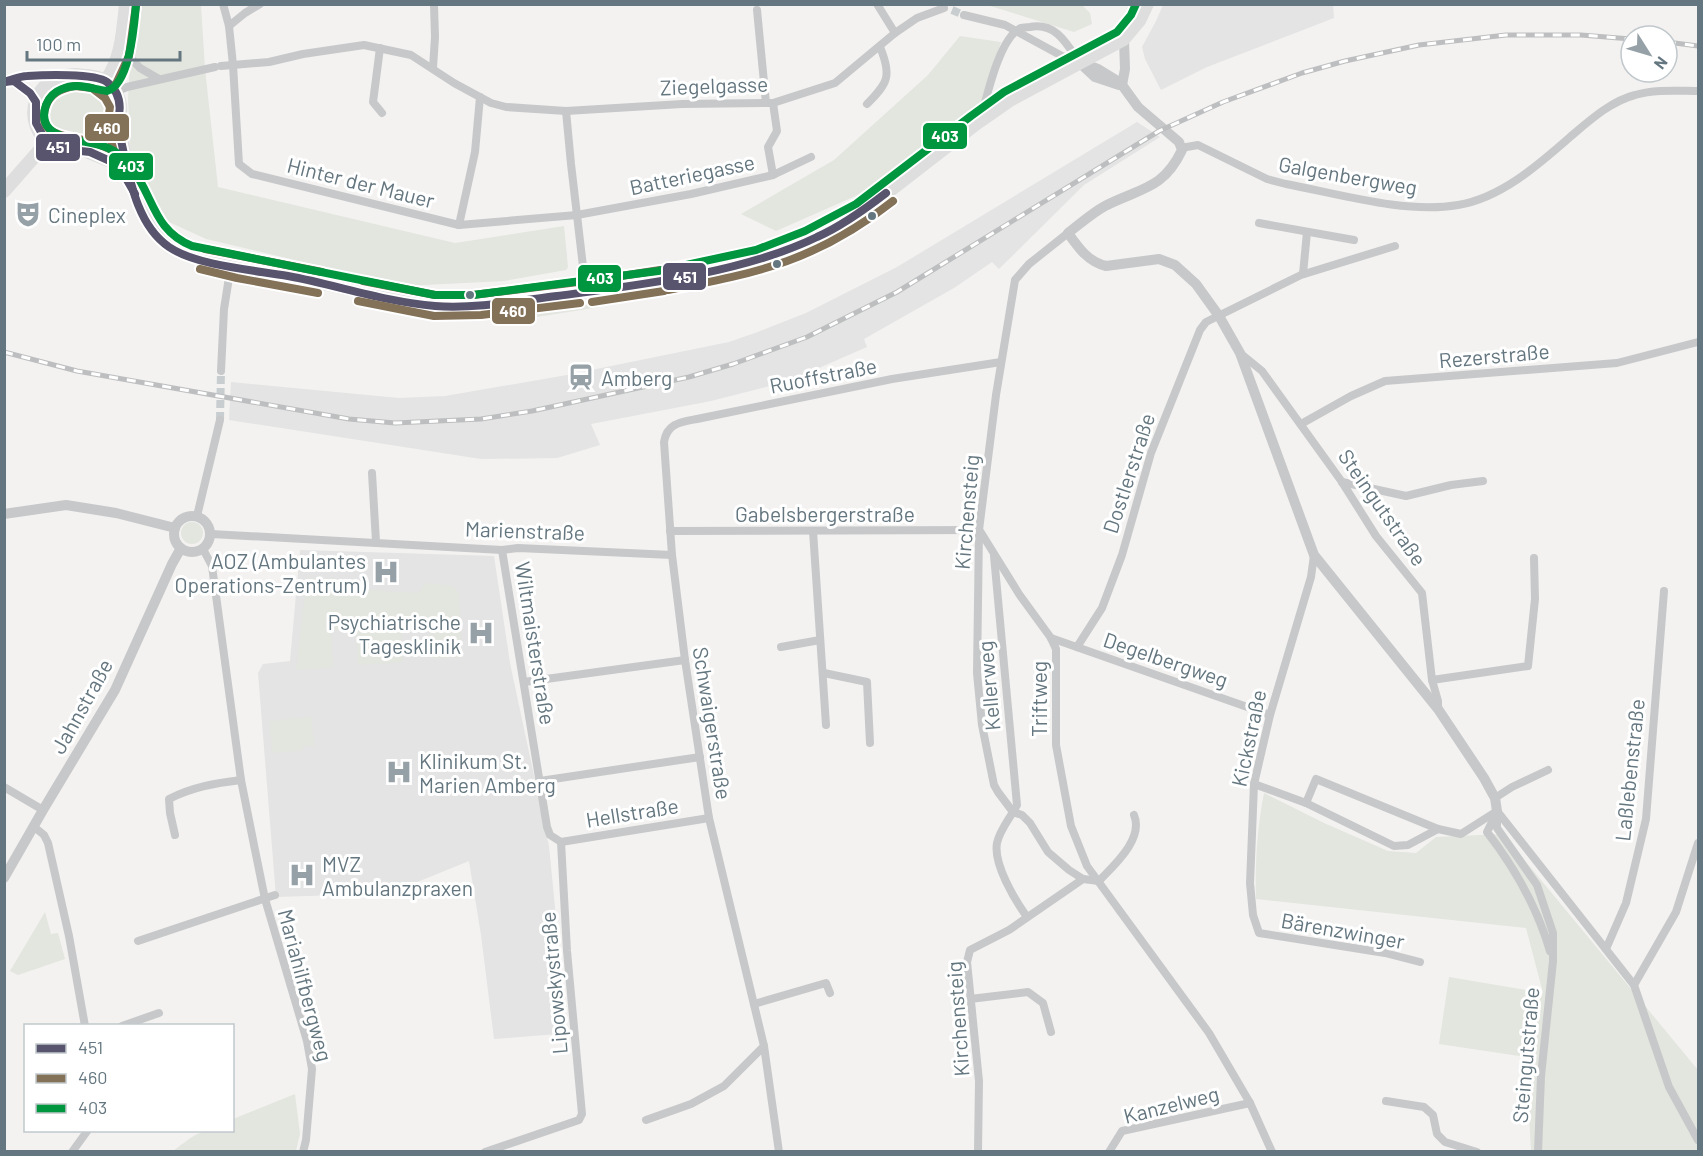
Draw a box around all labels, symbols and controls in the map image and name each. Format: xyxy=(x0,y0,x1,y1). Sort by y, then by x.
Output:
scale bar xyxy=(27,24,180,62)
north arrow xyxy=(1619,24,1679,84)
text: 100 m xyxy=(36,33,81,55)
text: N xyxy=(1651,53,1672,73)
street label: Ziegelgasse xyxy=(659,71,769,99)
line badge: 460 xyxy=(84,113,130,142)
text: 460 xyxy=(93,118,121,137)
line badge: 403 xyxy=(922,122,968,150)
text: 403 xyxy=(931,126,959,145)
line badge: 451 xyxy=(35,133,81,162)
text: 451 xyxy=(46,137,70,156)
street label: Batteriegasse xyxy=(627,149,757,199)
street label: Galgenbergweg xyxy=(1277,151,1419,199)
line badge: 403 xyxy=(108,152,154,181)
street label: Hinter der Mauer xyxy=(285,152,438,212)
text: 403 xyxy=(117,156,145,175)
theatre icon: Cineplex xyxy=(13,199,43,229)
place label: Cineplex xyxy=(48,202,126,227)
unlabelled marker xyxy=(866,210,878,222)
unlabelled marker xyxy=(771,258,783,270)
line badge: 451 xyxy=(662,262,707,291)
line badge: 403 xyxy=(577,264,622,293)
text: 451 xyxy=(673,267,697,286)
text: 403 xyxy=(586,268,614,287)
unlabelled marker xyxy=(464,289,476,301)
line badge: 460 xyxy=(491,297,536,325)
text: 460 xyxy=(499,301,527,320)
street label: Rezerstraße xyxy=(1438,338,1550,372)
street label: Ruoffstraße xyxy=(767,352,879,398)
station icon: Amberg xyxy=(566,362,596,392)
place label: Amberg xyxy=(601,365,672,390)
street label: Dostlerstraße xyxy=(1097,410,1159,536)
street label: Steingutstraße xyxy=(1334,444,1432,570)
street label: Kirchensteig xyxy=(949,453,983,571)
street label: Gabelsbergerstraße xyxy=(735,501,915,526)
street label: Marienstraße xyxy=(464,515,586,545)
place label: AOZ (Ambulantes Operations-Zentrum) xyxy=(174,548,367,597)
hospital icon: AOZ (Ambulantes Operations-Zentrum) xyxy=(371,557,401,587)
street label: Wiltmaisterstraße xyxy=(511,560,561,726)
place label: Psychiatrische Tagesklinik xyxy=(328,609,461,658)
hospital icon: Psychiatrische Tagesklinik xyxy=(466,618,496,648)
street label: Degelbergweg xyxy=(1101,626,1231,692)
street label: Kellerweg xyxy=(972,640,1004,732)
street label: Schwaigerstraße xyxy=(689,645,737,801)
street label: Jahnstraße xyxy=(45,654,117,758)
street label: Triftweg xyxy=(1026,661,1051,737)
street label: Kickstraße xyxy=(1226,687,1270,789)
street label: Laßlebenstraße xyxy=(1609,697,1649,843)
place label: Klinikum St. Marien Amberg xyxy=(419,748,556,797)
hospital icon: Klinikum St. Marien Amberg xyxy=(384,757,414,787)
street label: Hellstraße xyxy=(584,792,680,832)
place label: MVZ Ambulanzpraxen xyxy=(322,851,473,900)
hospital icon: MVZ Ambulanzpraxen xyxy=(287,860,317,890)
street label: Mariahilfbergweg xyxy=(274,906,338,1064)
street label: Bärenzwinger xyxy=(1279,907,1407,953)
street label: Lipowskystraße xyxy=(534,911,572,1055)
street label: Kirchensteig xyxy=(941,961,973,1077)
street label: Steingutstraße xyxy=(1507,986,1543,1124)
legend xyxy=(24,1024,234,1132)
text: 451 xyxy=(78,1036,103,1058)
text: 460 xyxy=(78,1066,107,1088)
street label: Kanzelweg xyxy=(1121,1080,1221,1128)
text: 403 xyxy=(78,1096,107,1118)

